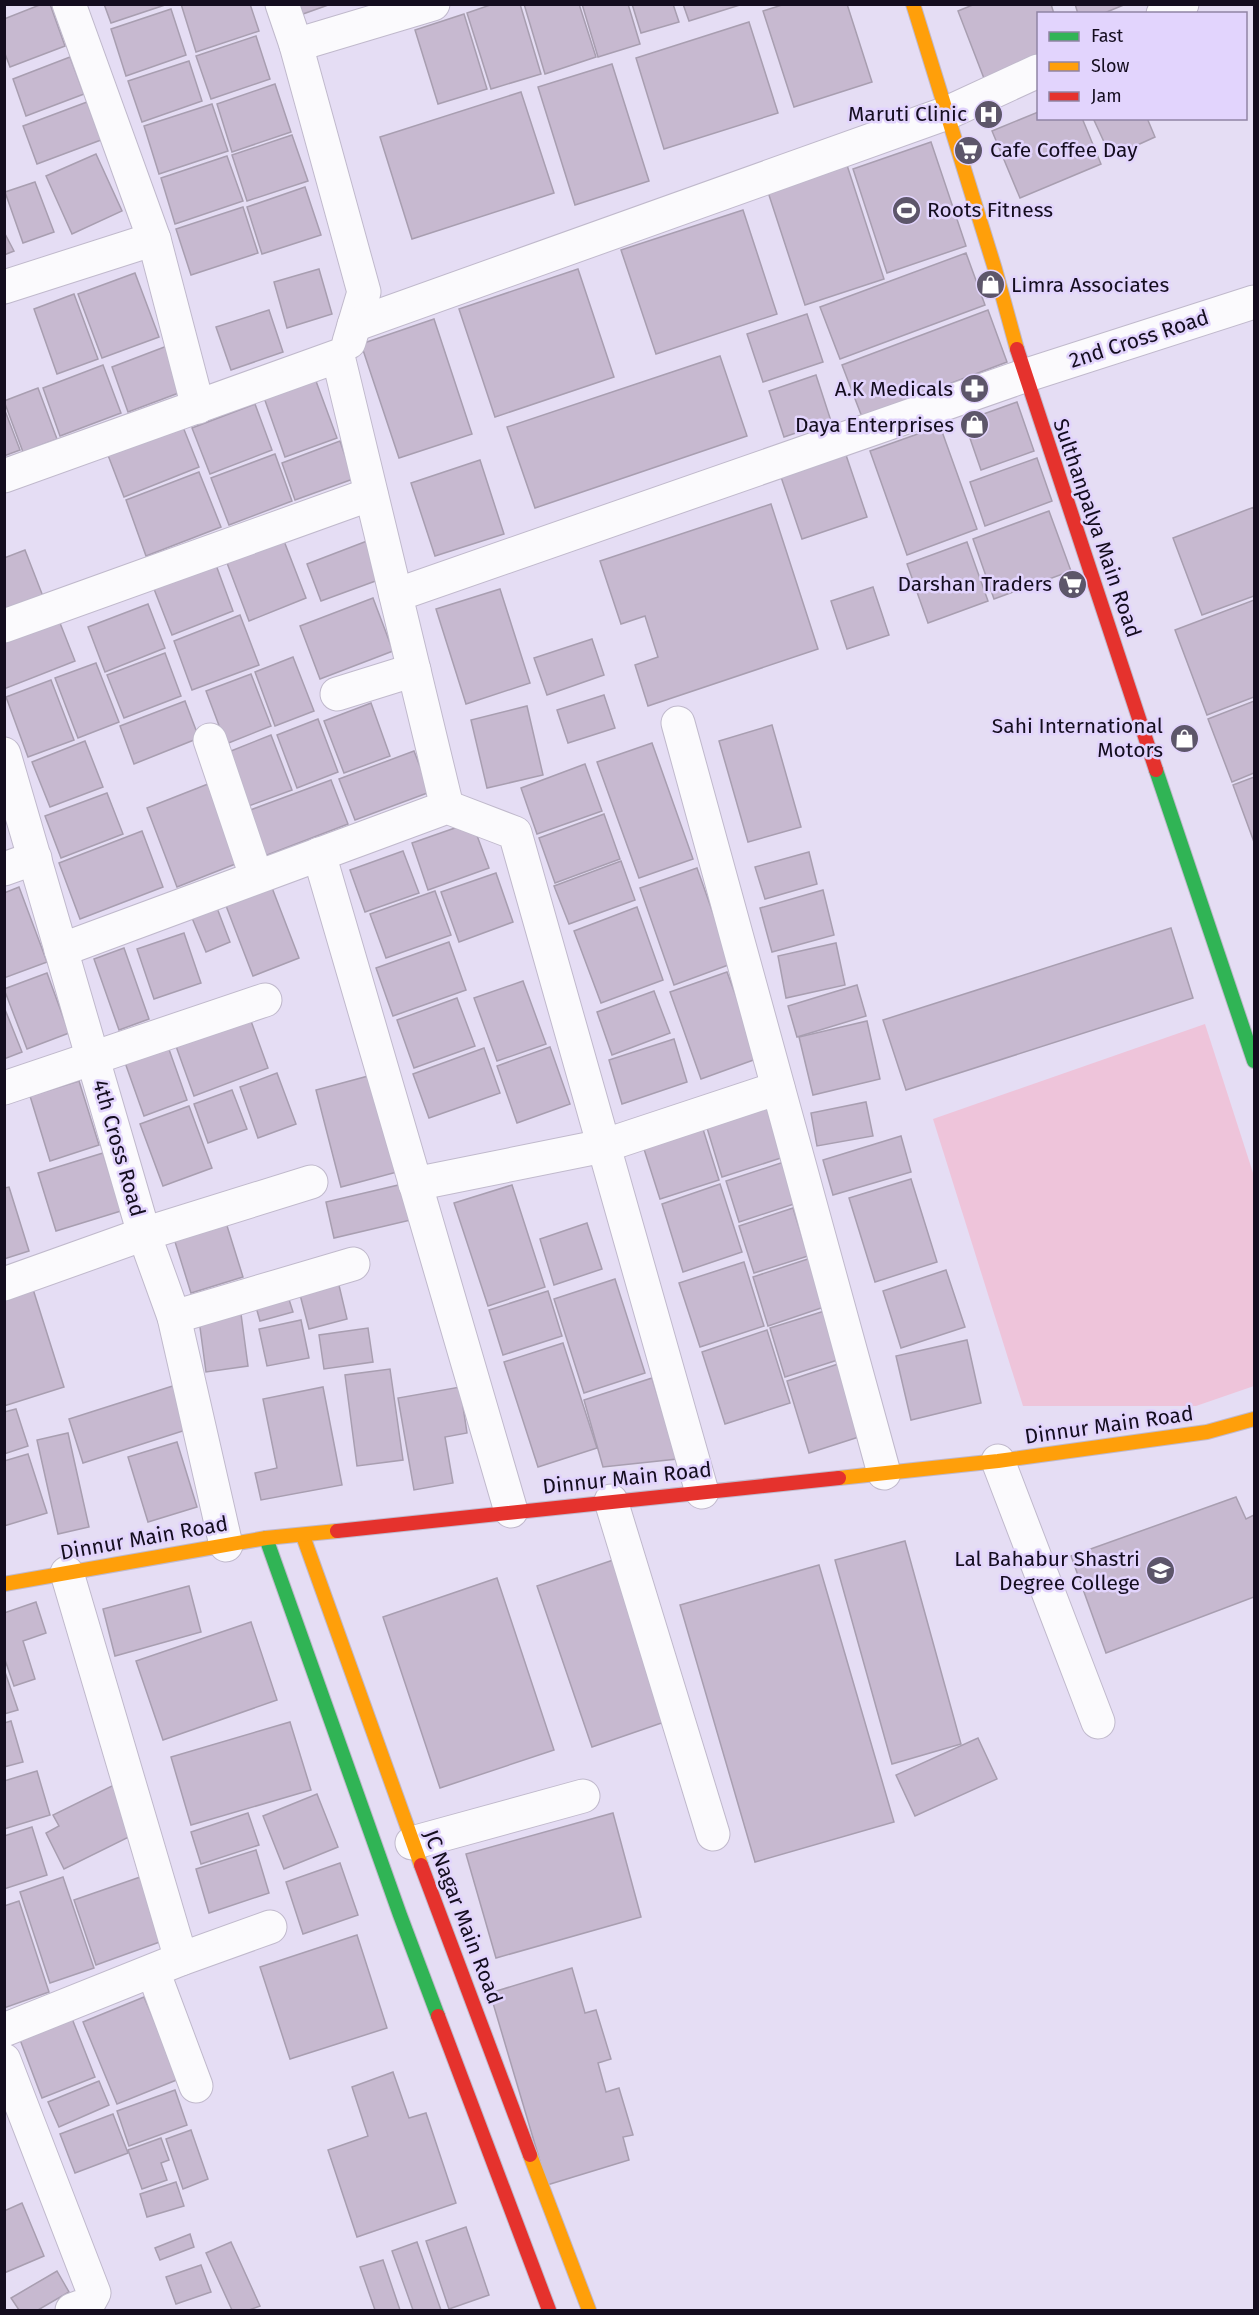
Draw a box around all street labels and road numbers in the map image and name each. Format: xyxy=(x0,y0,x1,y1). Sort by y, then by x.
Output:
street label: 2nd Cross Road xyxy=(1066,304,1212,374)
street label: Sulthanpalya Main Road xyxy=(1047,415,1147,641)
street label: 4th Cross Road xyxy=(87,1077,151,1219)
street label: Dinnur Main Road xyxy=(1023,1400,1195,1450)
street label: Dinnur Main Road xyxy=(541,1456,713,1500)
street label: Dinnur Main Road xyxy=(58,1510,230,1566)
street label: JC Nagar Main Road xyxy=(418,1826,508,2008)

